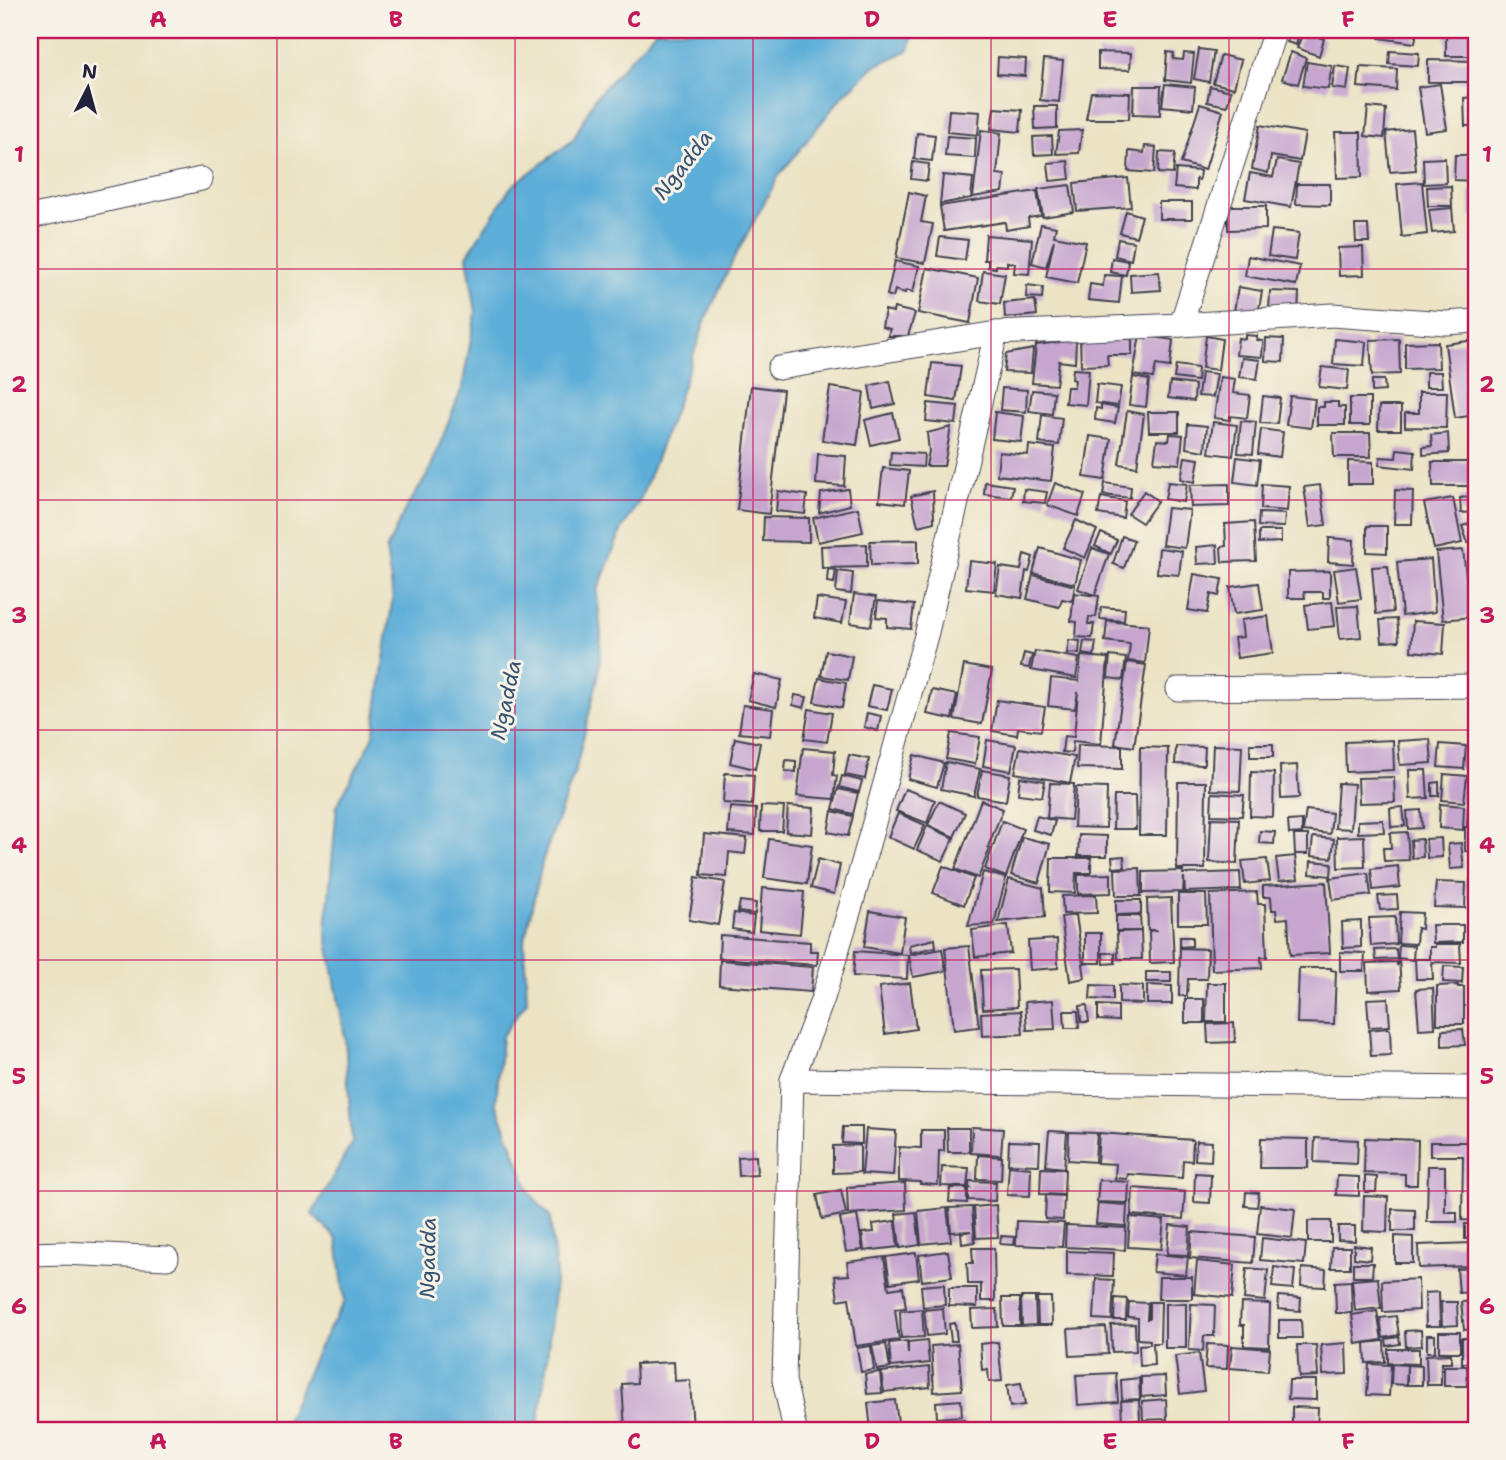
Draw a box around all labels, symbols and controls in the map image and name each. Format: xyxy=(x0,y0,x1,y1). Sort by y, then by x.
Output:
text: A xyxy=(149,4,167,34)
text: B xyxy=(389,4,403,34)
text: C xyxy=(627,4,641,34)
text: D xyxy=(864,4,880,34)
text: E xyxy=(1102,4,1118,34)
text: F xyxy=(1341,4,1355,34)
north arrow xyxy=(52,52,122,122)
text: N xyxy=(81,58,99,85)
water label: Ngadda xyxy=(647,124,719,206)
text: 1 xyxy=(14,139,24,169)
text: 1 xyxy=(1482,139,1492,169)
text: 2 xyxy=(11,369,27,399)
text: 2 xyxy=(1479,369,1495,399)
text: 3 xyxy=(11,600,27,630)
text: 3 xyxy=(1479,600,1495,630)
water label: Ngadda xyxy=(484,657,528,743)
text: 4 xyxy=(11,830,27,860)
text: 4 xyxy=(1479,830,1495,860)
text: 5 xyxy=(12,1061,26,1091)
text: 5 xyxy=(1480,1061,1494,1091)
water label: Ngadda xyxy=(413,1217,443,1299)
text: 6 xyxy=(11,1291,27,1321)
text: 6 xyxy=(1479,1291,1495,1321)
text: A xyxy=(149,1426,167,1456)
text: B xyxy=(389,1426,403,1456)
text: C xyxy=(627,1426,641,1456)
text: D xyxy=(864,1426,880,1456)
text: E xyxy=(1102,1426,1118,1456)
text: F xyxy=(1341,1426,1355,1456)

